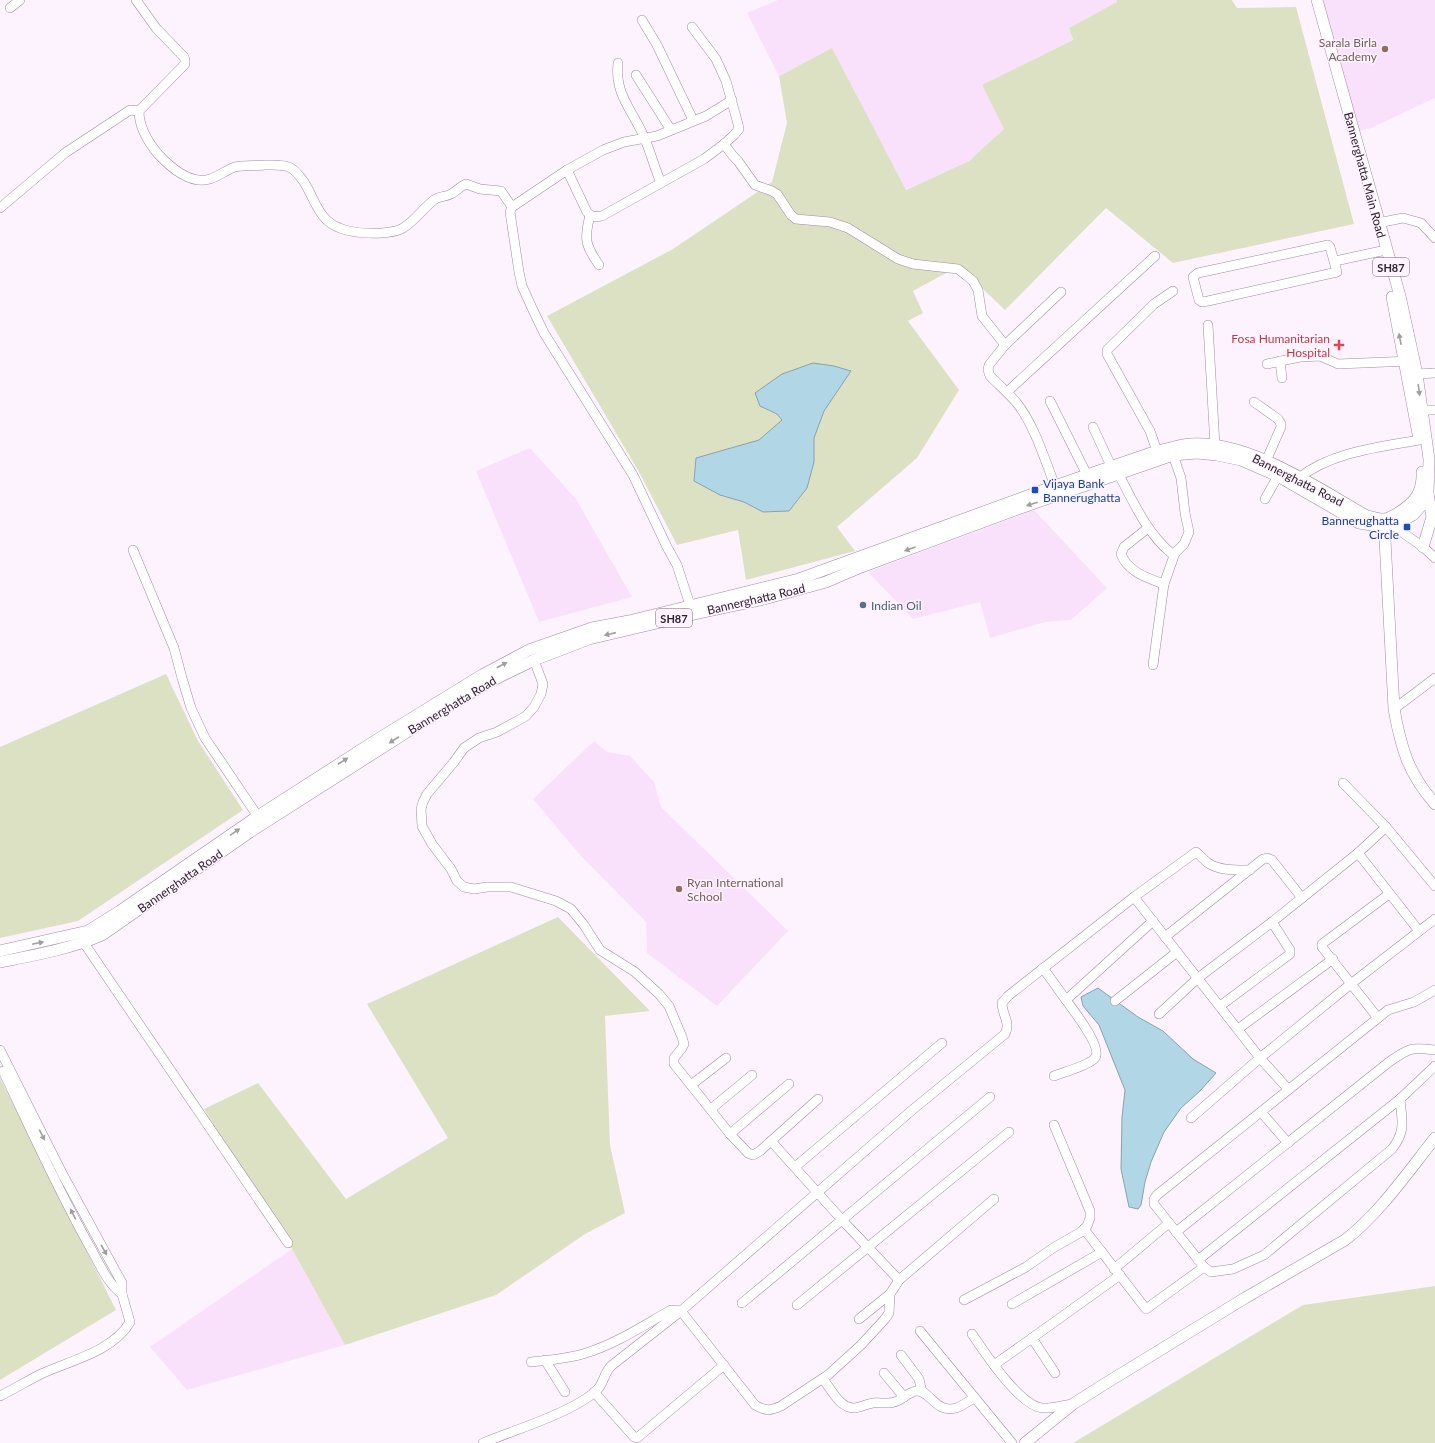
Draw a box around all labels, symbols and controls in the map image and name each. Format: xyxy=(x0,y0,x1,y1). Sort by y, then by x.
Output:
place label: Sarala Birla Academy xyxy=(1319,35,1378,64)
marker: Sarala Birla Academy xyxy=(1380,44,1390,54)
street label: Bannerghatta Main Road xyxy=(1341,110,1389,240)
road number: SH87 xyxy=(1373,258,1409,276)
place label: Fosa Humanitarian Hospital xyxy=(1231,331,1330,360)
one-way arrow xyxy=(1397,333,1403,345)
marker: Fosa Humanitarian Hospital xyxy=(1333,339,1345,351)
one-way arrow xyxy=(1416,384,1422,396)
street label: Bannerghatta Road xyxy=(1250,451,1346,509)
place label: Vijaya Bank Bannerughatta xyxy=(1043,476,1120,505)
marker: Vijaya Bank Bannerughatta xyxy=(1030,485,1040,495)
one-way arrow xyxy=(1026,501,1038,507)
place label: Bannerughatta Circle xyxy=(1322,513,1399,542)
marker: Bannerughatta Circle xyxy=(1402,522,1412,532)
one-way arrow xyxy=(903,546,915,552)
street label: Bannerghatta Road xyxy=(705,580,807,618)
place label: Indian Oil xyxy=(871,598,922,613)
marker: Indian Oil xyxy=(858,600,868,610)
road number: SH87 xyxy=(656,609,692,627)
one-way arrow xyxy=(604,631,617,637)
one-way arrow xyxy=(496,661,508,668)
street label: Bannerghatta Road xyxy=(405,673,499,737)
one-way arrow xyxy=(389,736,399,744)
one-way arrow xyxy=(338,758,349,765)
one-way arrow xyxy=(229,828,240,836)
street label: Bannerghatta Road xyxy=(135,846,225,916)
place label: Ryan International School xyxy=(687,875,783,904)
marker: Ryan International School xyxy=(674,884,684,894)
one-way arrow xyxy=(32,940,44,946)
one-way arrow xyxy=(39,1129,46,1141)
one-way arrow xyxy=(70,1208,76,1220)
one-way arrow xyxy=(100,1244,107,1256)

